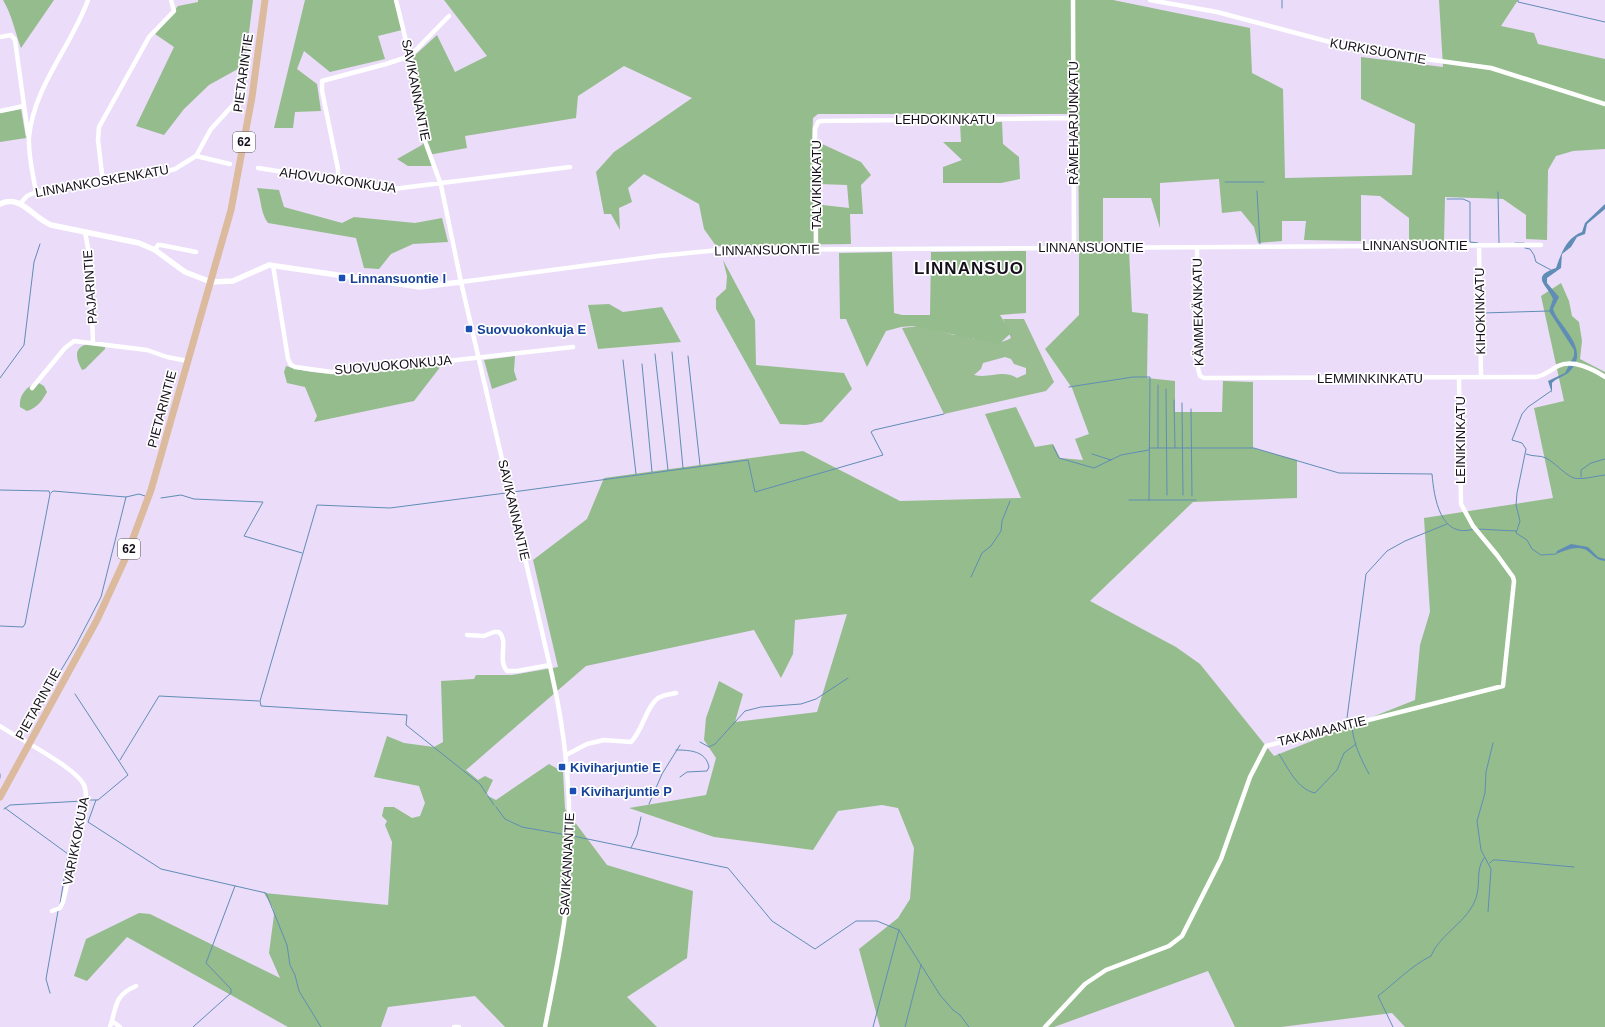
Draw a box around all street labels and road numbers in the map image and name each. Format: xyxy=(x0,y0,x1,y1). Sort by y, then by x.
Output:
street label: PIETARINTIE xyxy=(230,32,256,113)
street label: KURKISUONTIE xyxy=(1329,35,1428,67)
street label: SAVIKANNANTIE xyxy=(399,38,433,142)
street label: RÄMEHARJUNKATU xyxy=(1066,61,1081,185)
street label: LEHDOKINKATU xyxy=(895,112,995,127)
road number: 62 xyxy=(233,132,255,152)
street label: TALVIKINKATU xyxy=(809,140,824,230)
street label: LINNANKOSKENKATU xyxy=(34,162,170,200)
street label: AHOVUOKONKUJA xyxy=(279,164,398,196)
street label: LINNANSUONTIE xyxy=(1362,238,1468,253)
street label: LINNANSUONTIE xyxy=(1038,240,1144,255)
street label: LINNANSUONTIE xyxy=(714,242,820,258)
street label: PAJARINTIE xyxy=(80,249,100,325)
street label: KÄMMEKÄNKATU xyxy=(1190,258,1206,366)
street label: KIHOKINKATU xyxy=(1472,267,1488,355)
street label: SUOVUOKONKUJA xyxy=(334,352,453,378)
street label: PIETARINTIE xyxy=(145,368,180,449)
street label: LEMMINKINKATU xyxy=(1317,371,1423,386)
street label: LEINIKINKATU xyxy=(1453,396,1468,484)
street label: SAVIKANNANTIE xyxy=(495,458,533,562)
road number: 62 xyxy=(118,539,140,559)
street label: PIETARINTIE xyxy=(12,665,64,742)
street label: TAKAMAANTIE xyxy=(1276,713,1368,749)
street label: VARIKKOKUJA xyxy=(60,795,92,887)
street label: SAVIKANNANTIE xyxy=(557,812,577,916)

